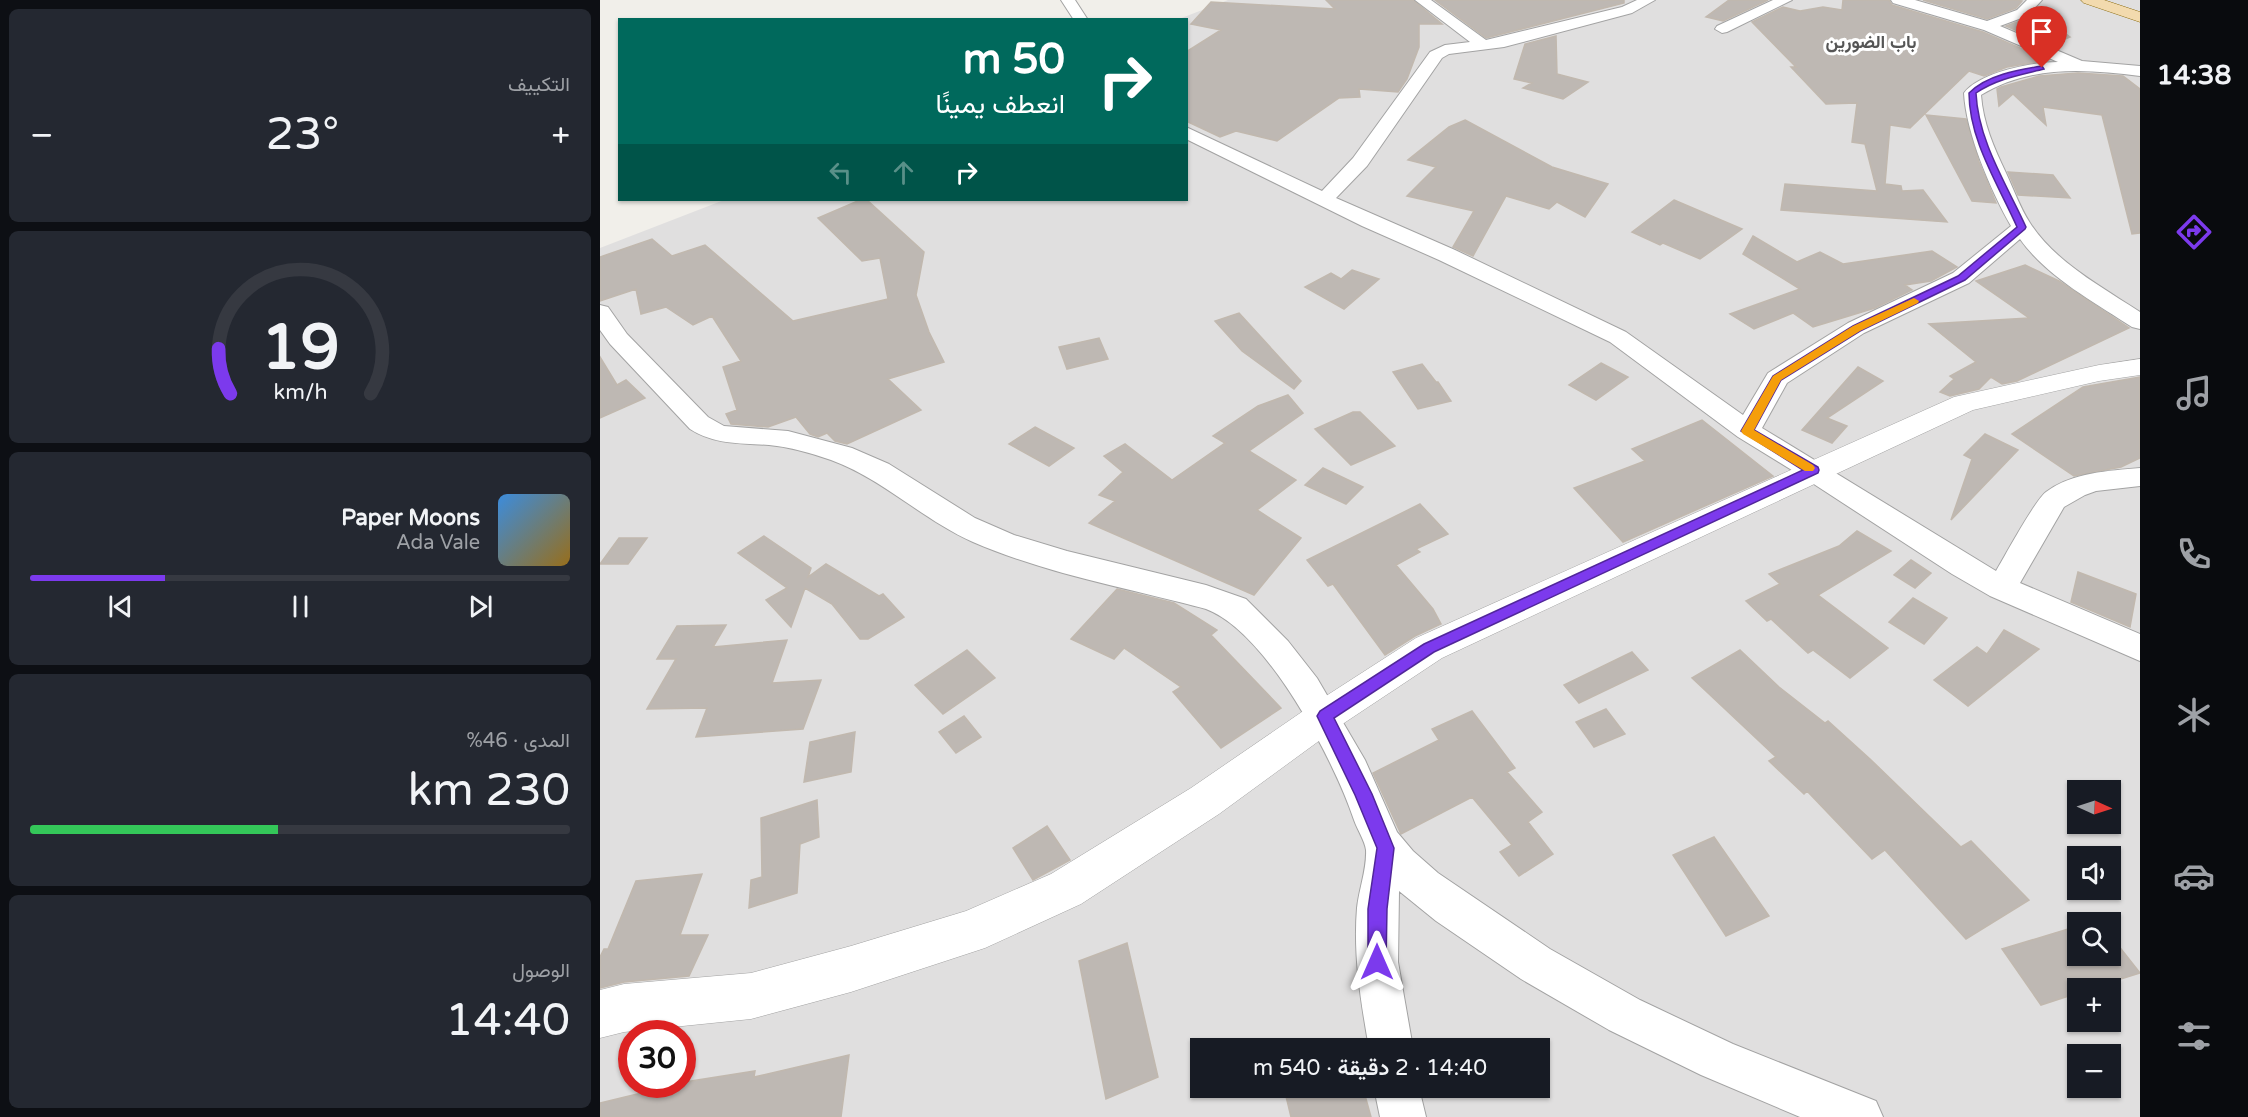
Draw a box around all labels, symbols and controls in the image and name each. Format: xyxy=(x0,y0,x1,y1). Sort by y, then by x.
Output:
pin xyxy=(2016,6,2067,68)
icon: arrive xyxy=(2025,15,2058,48)
district label: باب الضورين xyxy=(1826,31,1917,53)
text: 50 m xyxy=(963,34,1065,85)
icon: right xyxy=(1086,42,1164,120)
text: 14:38 xyxy=(2157,59,2231,92)
text: التكييف xyxy=(508,73,570,97)
text: انعطف يمينًا xyxy=(935,88,1065,121)
text: 23° xyxy=(266,108,339,162)
text: − xyxy=(30,116,54,155)
text: + xyxy=(551,116,570,155)
icon: left xyxy=(824,156,857,189)
icon: ahead xyxy=(887,156,920,189)
icon: right xyxy=(950,156,983,189)
icon: directions xyxy=(2173,211,2215,253)
text: 19 xyxy=(261,311,339,386)
icon: music xyxy=(2173,372,2215,414)
text: km/h xyxy=(273,379,327,405)
text: Paper Moons xyxy=(341,505,480,531)
text: Ada Vale xyxy=(396,531,480,555)
icon: phone xyxy=(2173,533,2215,575)
icon: previous xyxy=(104,590,137,623)
icon: pause xyxy=(284,590,317,623)
icon: next xyxy=(464,590,497,623)
icon: climate xyxy=(2173,694,2215,736)
text: المدى · 46% xyxy=(466,729,570,753)
text: 230 km xyxy=(408,764,570,818)
north arrow xyxy=(2067,780,2121,834)
map controls xyxy=(2067,780,2121,1098)
button: sound xyxy=(2067,846,2121,900)
icon: car xyxy=(2173,855,2215,897)
button: search xyxy=(2067,912,2121,966)
position arrow xyxy=(1345,930,1409,994)
text: الوصول xyxy=(512,959,570,983)
button: + xyxy=(2067,978,2121,1032)
text: 14:40 xyxy=(445,994,570,1048)
icon: filters xyxy=(2173,1015,2215,1057)
speed limit sign: 30 xyxy=(618,1020,696,1098)
button: − xyxy=(2067,1044,2121,1098)
text: 14:40 · 2 دقيقة · 540 m xyxy=(1253,1055,1487,1081)

